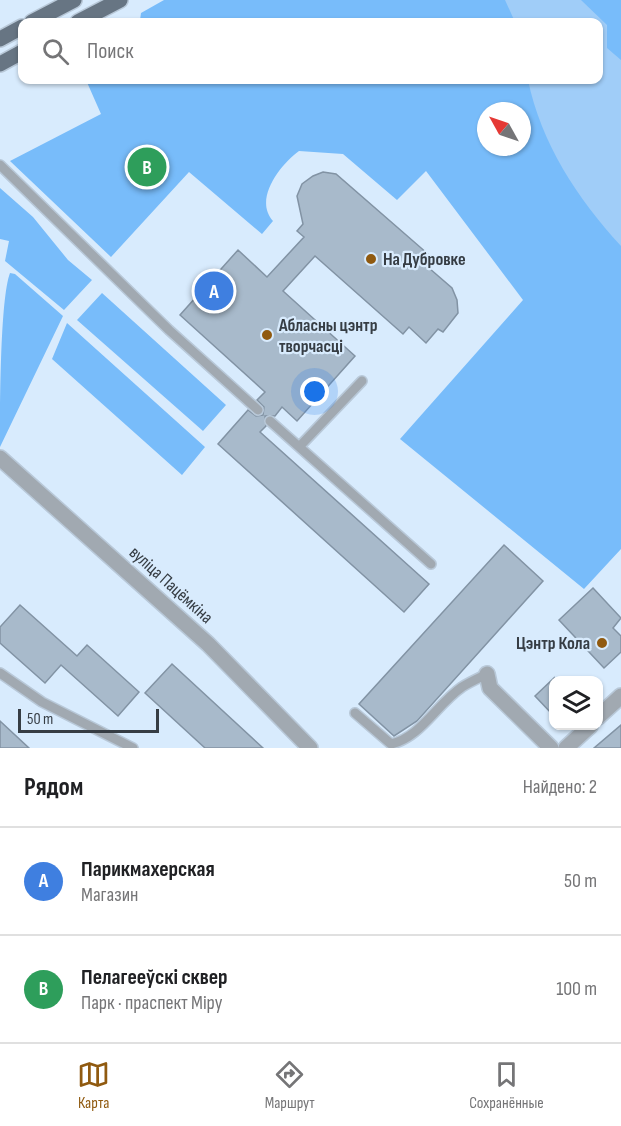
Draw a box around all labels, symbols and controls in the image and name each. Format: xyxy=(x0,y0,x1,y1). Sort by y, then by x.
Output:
search box xyxy=(18,18,603,84)
icon: search xyxy=(39,35,72,68)
text: Поиск xyxy=(87,38,133,65)
north arrow xyxy=(477,102,531,156)
pin: B xyxy=(128,144,166,190)
place label: На Дубровке xyxy=(383,249,466,270)
marker: На Дубровке xyxy=(364,252,378,266)
pin: A xyxy=(194,268,234,314)
place label: Абласны цэнтр творчасці xyxy=(278,315,378,357)
marker: Абласны цэнтр творчасці xyxy=(260,328,274,342)
your location xyxy=(300,377,329,406)
street label: вуліца Пацёмкіна xyxy=(125,542,217,628)
place label: Цэнтр Кола xyxy=(516,633,590,654)
marker: Цэнтр Кола xyxy=(595,636,609,650)
map controls xyxy=(549,676,603,730)
button: layers xyxy=(549,676,603,730)
scale bar xyxy=(18,706,159,734)
text: 50 m xyxy=(27,710,53,729)
text: Рядом xyxy=(24,772,83,803)
text: Найдено: 2 xyxy=(523,775,597,799)
text: Парикмахерская xyxy=(81,856,215,883)
text: A xyxy=(39,869,48,893)
text: 50 m xyxy=(564,869,597,893)
text: Магазин xyxy=(81,883,138,907)
text: Пелагееўскі сквер xyxy=(81,964,228,991)
text: B xyxy=(39,977,48,1001)
text: 100 m xyxy=(556,977,597,1001)
text: Парк · праспект Міру xyxy=(81,991,222,1015)
tab: Карта xyxy=(77,1058,110,1113)
tab: Маршрут xyxy=(265,1058,315,1113)
tab: Сохранённые xyxy=(469,1058,544,1113)

